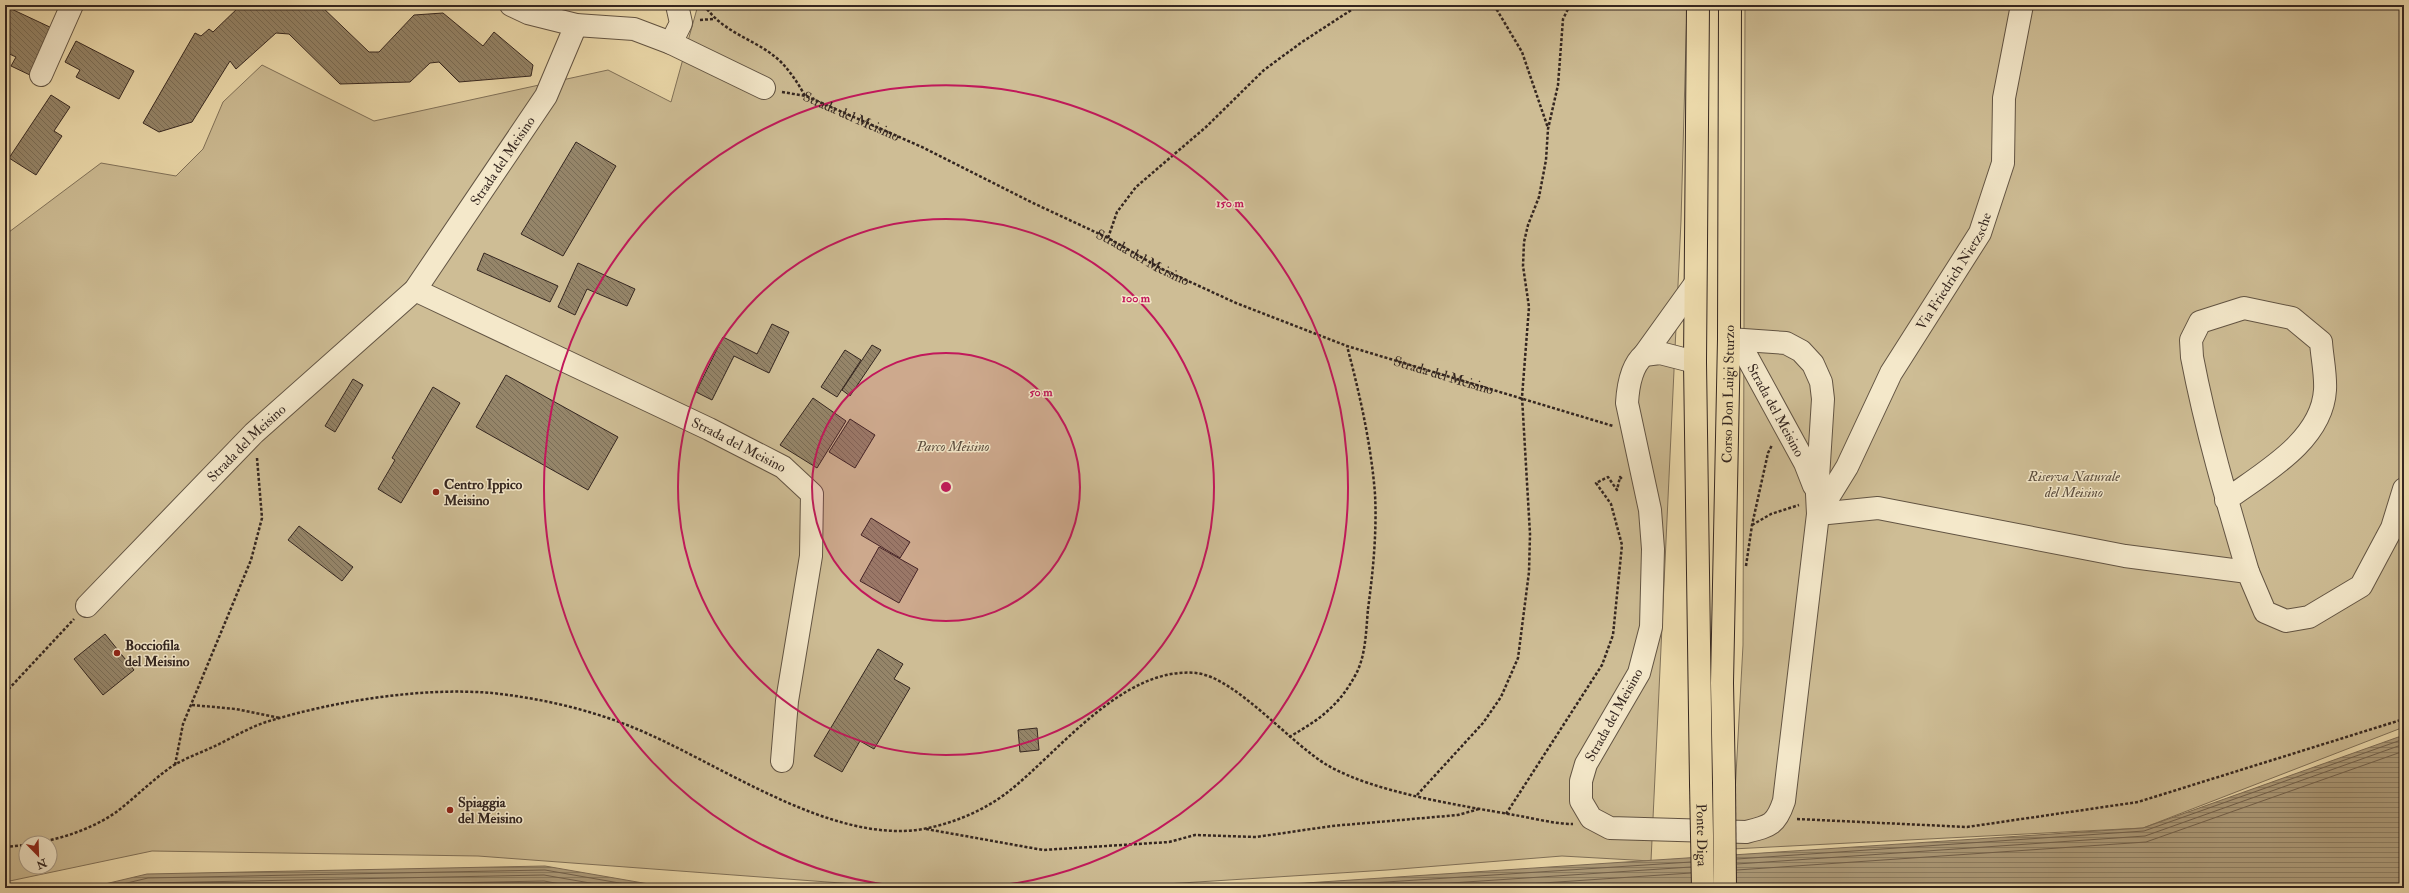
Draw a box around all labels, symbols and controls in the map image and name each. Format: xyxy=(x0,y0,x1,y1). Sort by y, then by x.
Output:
street label: Strada del Meisino xyxy=(801,87,903,145)
street label: Strada del Meisino xyxy=(466,113,539,208)
text: 150 m xyxy=(1216,196,1244,211)
street label: Via Friedrich Nietzsche xyxy=(1912,210,1995,333)
street label: Strada del Meisino xyxy=(1094,225,1193,289)
text: 100 m xyxy=(1122,291,1151,306)
street label: Corso Don Luigi Sturzo xyxy=(1718,325,1738,463)
street label: Strada del Meisino xyxy=(1392,352,1496,398)
street label: Strada del Meisino xyxy=(1744,360,1808,460)
text: 50 m xyxy=(1029,385,1053,400)
street label: Strada del Meisino xyxy=(203,400,289,485)
street label: Strada del Meisino xyxy=(689,414,789,476)
park label: Parco Meisino xyxy=(915,438,990,455)
park label: Riserva Naturale del Meisino xyxy=(2027,468,2120,501)
place label: Centro Ippico Meisino xyxy=(443,476,523,509)
centre of rings xyxy=(939,480,953,494)
marker: Centro Ippico Meisino xyxy=(431,487,441,497)
place label: Bocciofila del Meisino xyxy=(125,637,190,670)
marker: Bocciofila del Meisino xyxy=(112,648,122,658)
street label: Strada del Meisino xyxy=(1581,665,1647,764)
place label: Spiaggia del Meisino xyxy=(458,794,523,827)
street label: Ponte Diga xyxy=(1693,803,1711,867)
marker: Spiaggia del Meisino xyxy=(445,805,455,815)
north arrow xyxy=(18,835,58,875)
text: N xyxy=(34,855,50,872)

